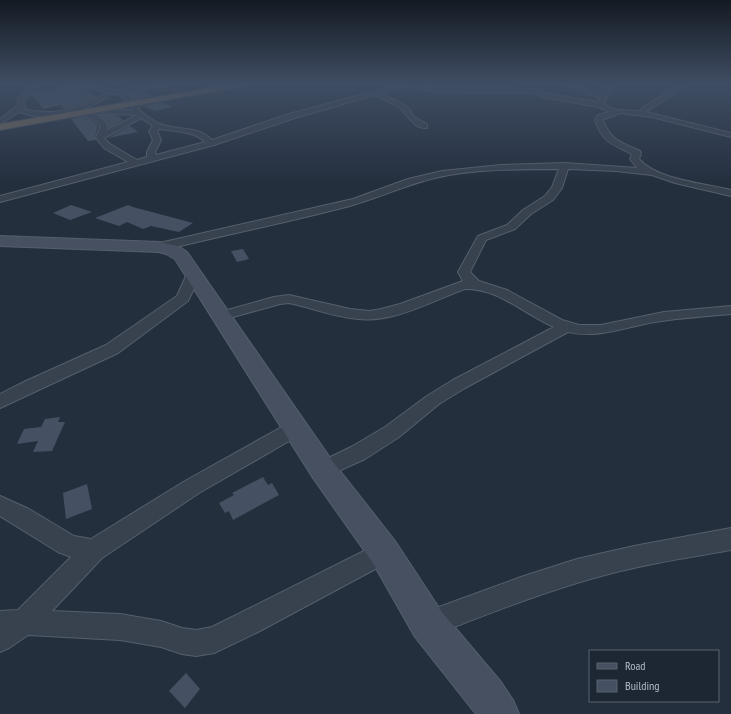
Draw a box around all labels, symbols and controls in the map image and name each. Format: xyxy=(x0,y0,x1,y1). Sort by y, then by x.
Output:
legend xyxy=(589,650,719,702)
text: Road xyxy=(625,658,645,673)
text: Building xyxy=(625,678,660,693)

